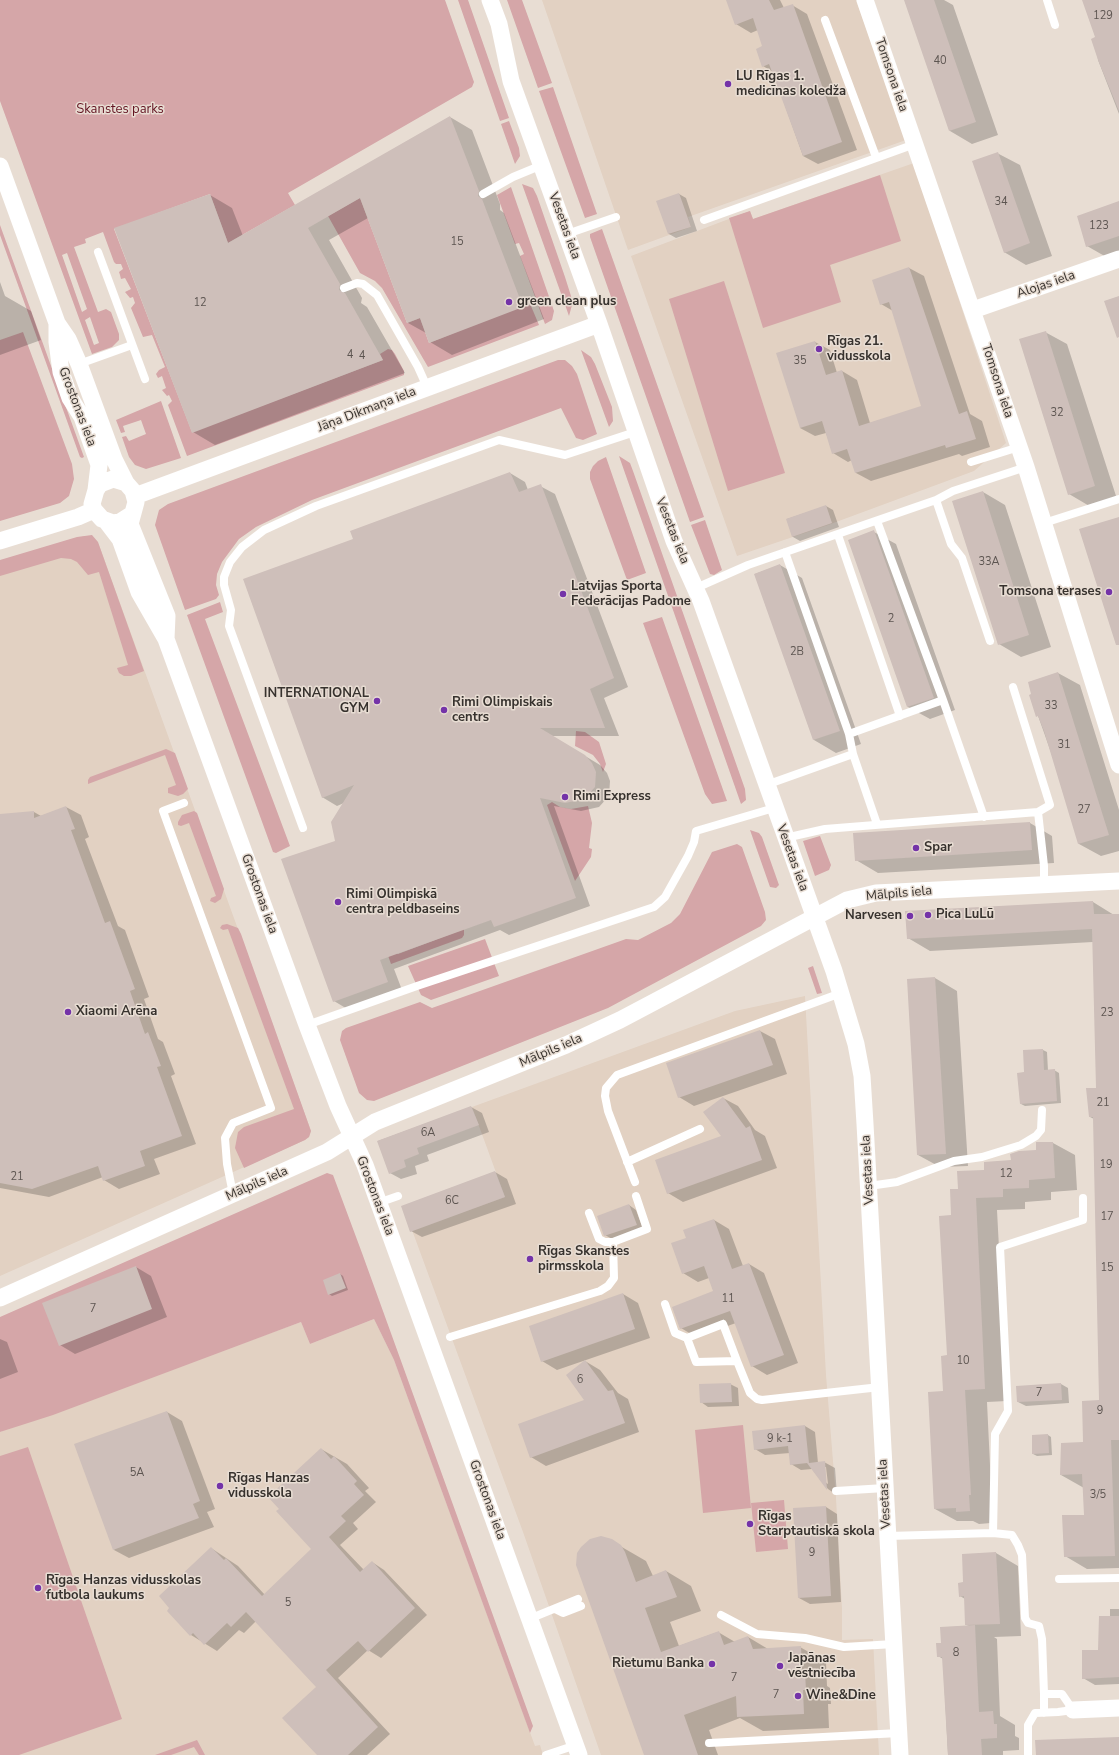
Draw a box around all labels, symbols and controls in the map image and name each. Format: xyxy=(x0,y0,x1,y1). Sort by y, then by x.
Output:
house number: 129 xyxy=(1093,9,1113,23)
street label: Tomsona iela xyxy=(871,36,911,114)
house number: 40 xyxy=(933,54,947,68)
place label: LU Rīgas 1. medicīnas koledža xyxy=(736,69,846,100)
marker: LU Rīgas 1. medicīnas koledža xyxy=(723,79,733,89)
park label: Skanstes parks xyxy=(76,102,164,118)
street label: Vesetas iela xyxy=(545,190,583,262)
house number: 34 xyxy=(994,195,1008,209)
house number: 123 xyxy=(1089,219,1109,233)
house number: 15 xyxy=(450,235,464,249)
street label: Alojas iela xyxy=(1015,268,1077,302)
place label: green clean plus xyxy=(517,294,616,310)
house number: 12 xyxy=(193,296,207,310)
marker: green clean plus xyxy=(504,297,514,307)
place label: Rīgas 21. vidusskola xyxy=(827,334,891,365)
street label: Tomsona iela xyxy=(978,342,1016,420)
marker: Rīgas 21. vidusskola xyxy=(814,344,824,354)
house number: 4 xyxy=(347,348,353,362)
house number: 4 xyxy=(359,349,365,363)
house number: 35 xyxy=(793,354,807,368)
street label: Grostonas iela xyxy=(55,365,99,449)
street label: Jāņa Dikmaņa iela xyxy=(316,384,418,436)
house number: 32 xyxy=(1050,406,1064,420)
street label: Vesetas iela xyxy=(652,496,692,566)
house number: 33A xyxy=(978,555,1000,569)
place label: Latvijas Sporta Federācijas Padome xyxy=(571,579,691,610)
place label: Tomsona terases xyxy=(999,584,1101,600)
marker: Tomsona terases xyxy=(1104,587,1114,597)
marker: Latvijas Sporta Federācijas Padome xyxy=(558,589,568,599)
house number: 2 xyxy=(888,612,894,626)
house number: 2B xyxy=(790,645,804,659)
place label: INTERNATIONAL GYM xyxy=(264,686,369,717)
place label: Rimi Olimpiskais centrs xyxy=(452,695,553,726)
marker: INTERNATIONAL GYM xyxy=(372,696,382,706)
house number: 33 xyxy=(1044,699,1058,713)
marker: Rimi Olimpiskais centrs xyxy=(439,705,449,715)
house number: 31 xyxy=(1057,738,1071,752)
place label: Rimi Express xyxy=(573,789,651,805)
marker: Rimi Express xyxy=(560,792,570,802)
house number: 27 xyxy=(1077,803,1091,817)
street label: Vesetas iela xyxy=(773,822,811,894)
place label: Spar xyxy=(924,840,952,856)
marker: Spar xyxy=(911,843,921,853)
street label: Grostonas iela xyxy=(237,852,281,936)
street label: Mālpils iela xyxy=(865,883,933,905)
place label: Rimi Olimpiskā centra peldbaseins xyxy=(346,887,460,918)
marker: Rimi Olimpiskā centra peldbaseins xyxy=(333,897,343,907)
place label: Pica LuLū xyxy=(936,907,994,923)
place label: Narvesen xyxy=(845,908,902,924)
marker: Pica LuLū xyxy=(923,910,933,920)
marker: Narvesen xyxy=(905,911,915,921)
place label: Xiaomi Arēna xyxy=(76,1004,157,1020)
house number: 23 xyxy=(1100,1006,1114,1020)
marker: Xiaomi Arēna xyxy=(63,1007,73,1017)
street label: Mālpils iela xyxy=(517,1031,585,1071)
house number: 21 xyxy=(1096,1096,1110,1110)
house number: 6A xyxy=(421,1126,435,1140)
street label: Vesetas iela xyxy=(858,1135,878,1205)
street label: Grostonas iela xyxy=(353,1154,397,1238)
house number: 19 xyxy=(1099,1158,1113,1172)
street label: Mālpils iela xyxy=(223,1163,291,1205)
house number: 12 xyxy=(999,1167,1013,1181)
house number: 21 xyxy=(10,1170,24,1184)
house number: 6C xyxy=(445,1194,459,1208)
house number: 17 xyxy=(1100,1210,1114,1224)
place label: Rīgas Skanstes pirmsskola xyxy=(538,1244,629,1275)
marker: Rīgas Skanstes pirmsskola xyxy=(525,1254,535,1264)
house number: 15 xyxy=(1100,1261,1114,1275)
house number: 11 xyxy=(721,1292,735,1306)
house number: 7 xyxy=(90,1302,96,1316)
house number: 10 xyxy=(956,1354,970,1368)
house number: 6 xyxy=(577,1373,583,1387)
house number: 7 xyxy=(1036,1386,1042,1400)
house number: 9 xyxy=(1097,1404,1103,1418)
house number: 9 k-1 xyxy=(767,1432,793,1446)
street label: Grostonas iela xyxy=(465,1458,509,1542)
street label: Vesetas iela xyxy=(875,1459,895,1529)
house number: 5A xyxy=(130,1466,144,1480)
place label: Rīgas Hanzas vidusskola xyxy=(228,1471,309,1502)
marker: Rīgas Hanzas vidusskola xyxy=(215,1481,225,1491)
house number: 3/5 xyxy=(1090,1488,1106,1502)
place label: Rīgas Starptautiskā skola xyxy=(758,1509,875,1540)
marker: Rīgas Starptautiskā skola xyxy=(745,1519,755,1529)
house number: 9 xyxy=(809,1546,815,1560)
place label: Rīgas Hanzas vidusskolas futbola laukums xyxy=(46,1573,201,1604)
marker: Rīgas Hanzas vidusskolas futbola laukums xyxy=(33,1583,43,1593)
house number: 5 xyxy=(285,1596,291,1610)
house number: 8 xyxy=(953,1646,959,1660)
place label: Japānas vēstniecība xyxy=(788,1651,856,1682)
place label: Rietumu Banka xyxy=(612,1656,704,1672)
marker: Rietumu Banka xyxy=(707,1659,717,1669)
marker: Japānas vēstniecība xyxy=(775,1661,785,1671)
house number: 7 xyxy=(731,1671,737,1685)
house number: 7 xyxy=(773,1688,779,1702)
place label: Wine&Dine xyxy=(806,1688,876,1704)
marker: Wine&Dine xyxy=(793,1691,803,1701)

